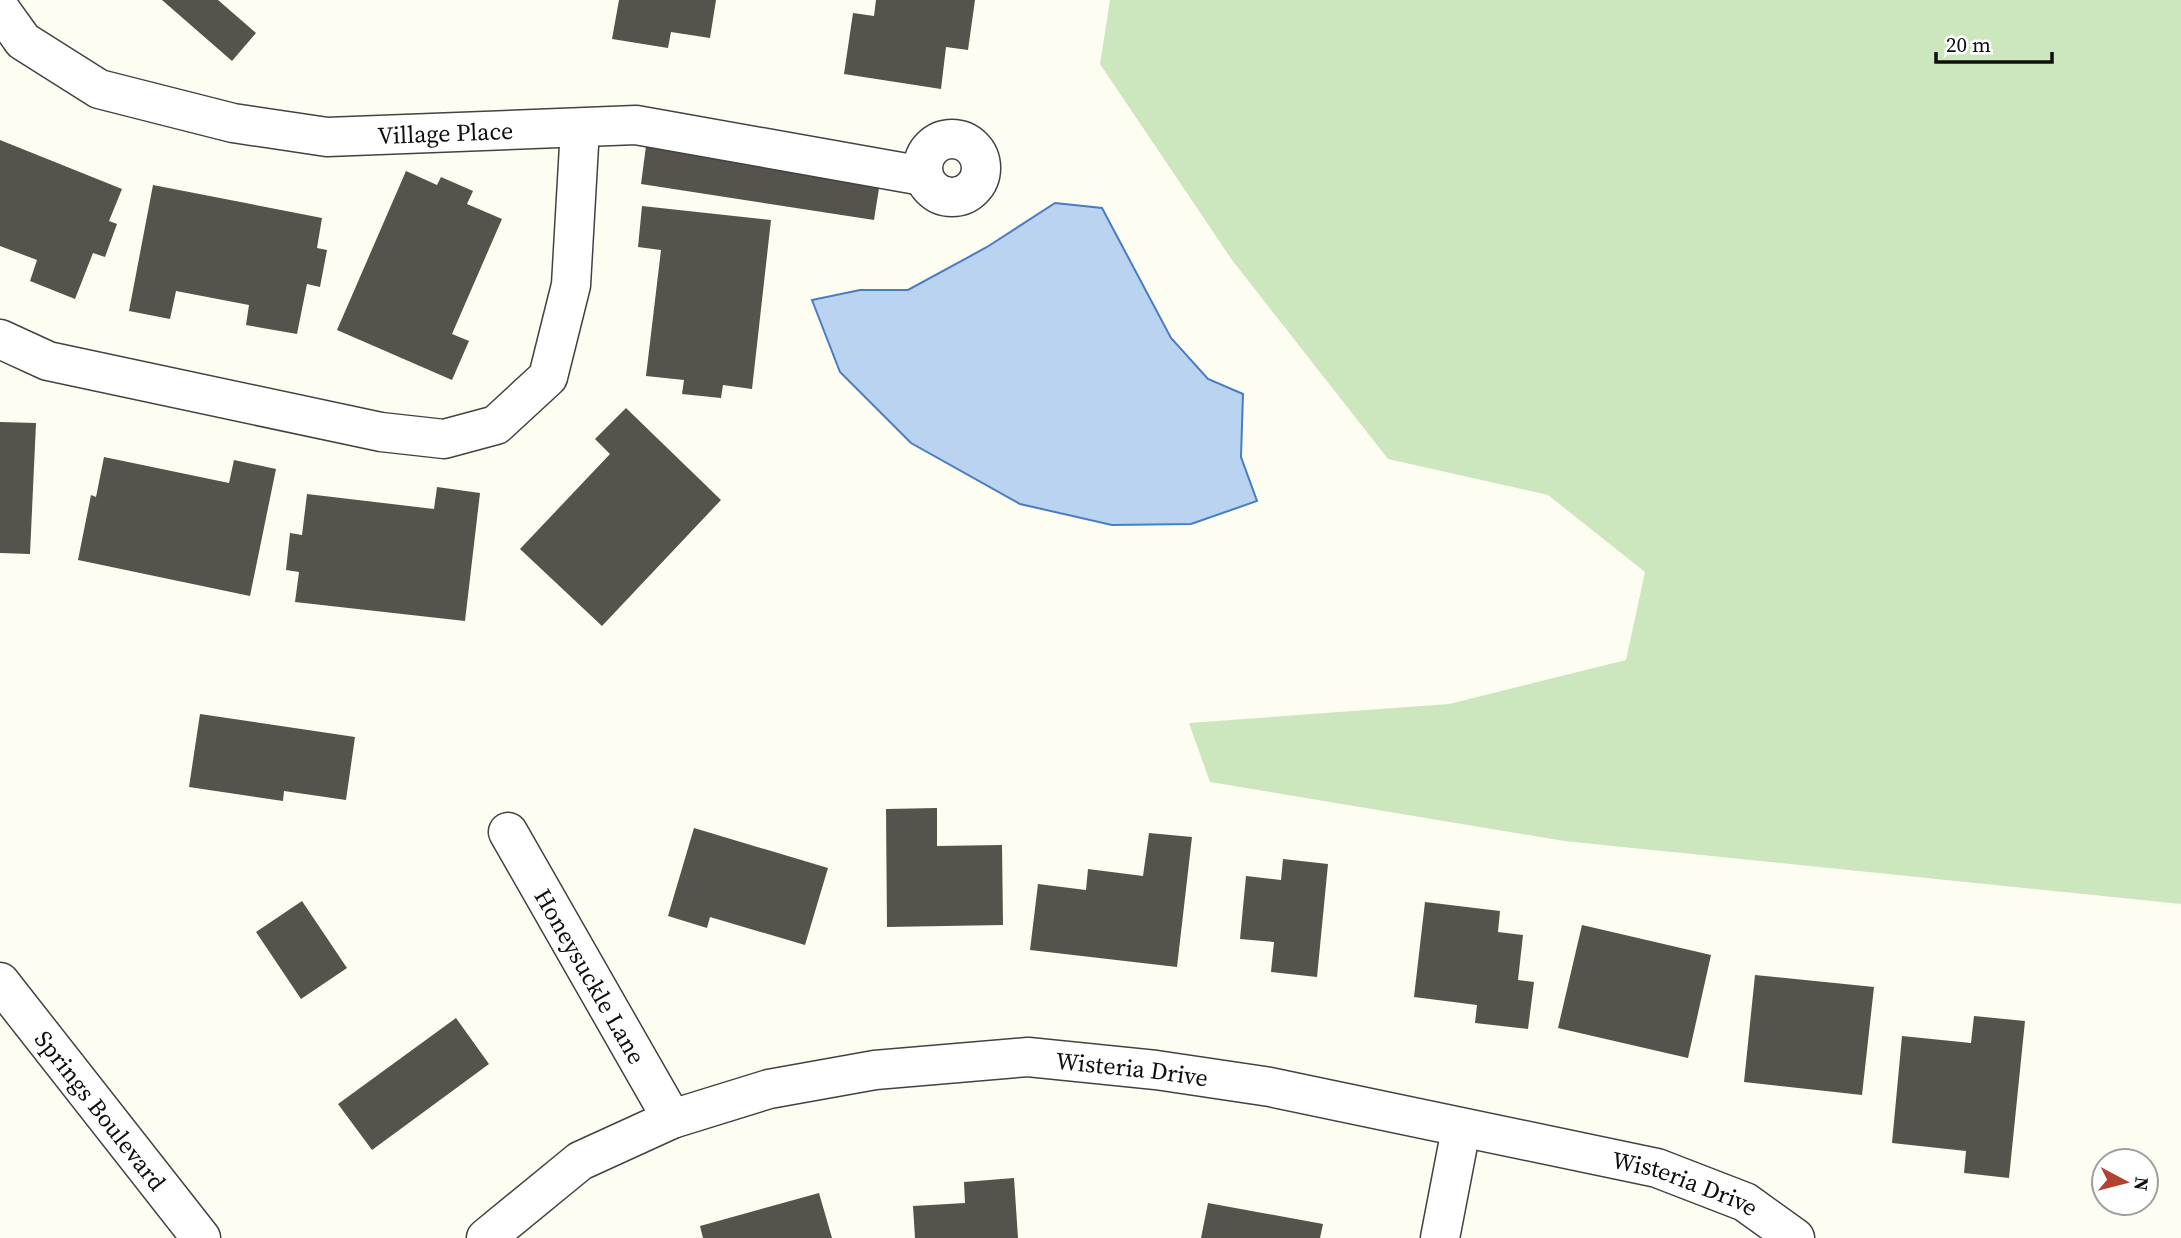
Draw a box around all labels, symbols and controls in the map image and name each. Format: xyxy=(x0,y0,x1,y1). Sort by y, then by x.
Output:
scale bar xyxy=(1936,21,2052,65)
text: 20 m xyxy=(1946,30,1991,59)
street label: Village Place xyxy=(377,113,514,152)
street label: Honeysuckle Lane xyxy=(527,882,654,1070)
street label: Springs Boulevard xyxy=(27,1023,174,1197)
street label: Wisteria Drive xyxy=(1054,1043,1210,1094)
street label: Wisteria Drive xyxy=(1609,1143,1766,1223)
north arrow xyxy=(2090,1147,2160,1217)
text: N xyxy=(2128,1176,2156,1193)

